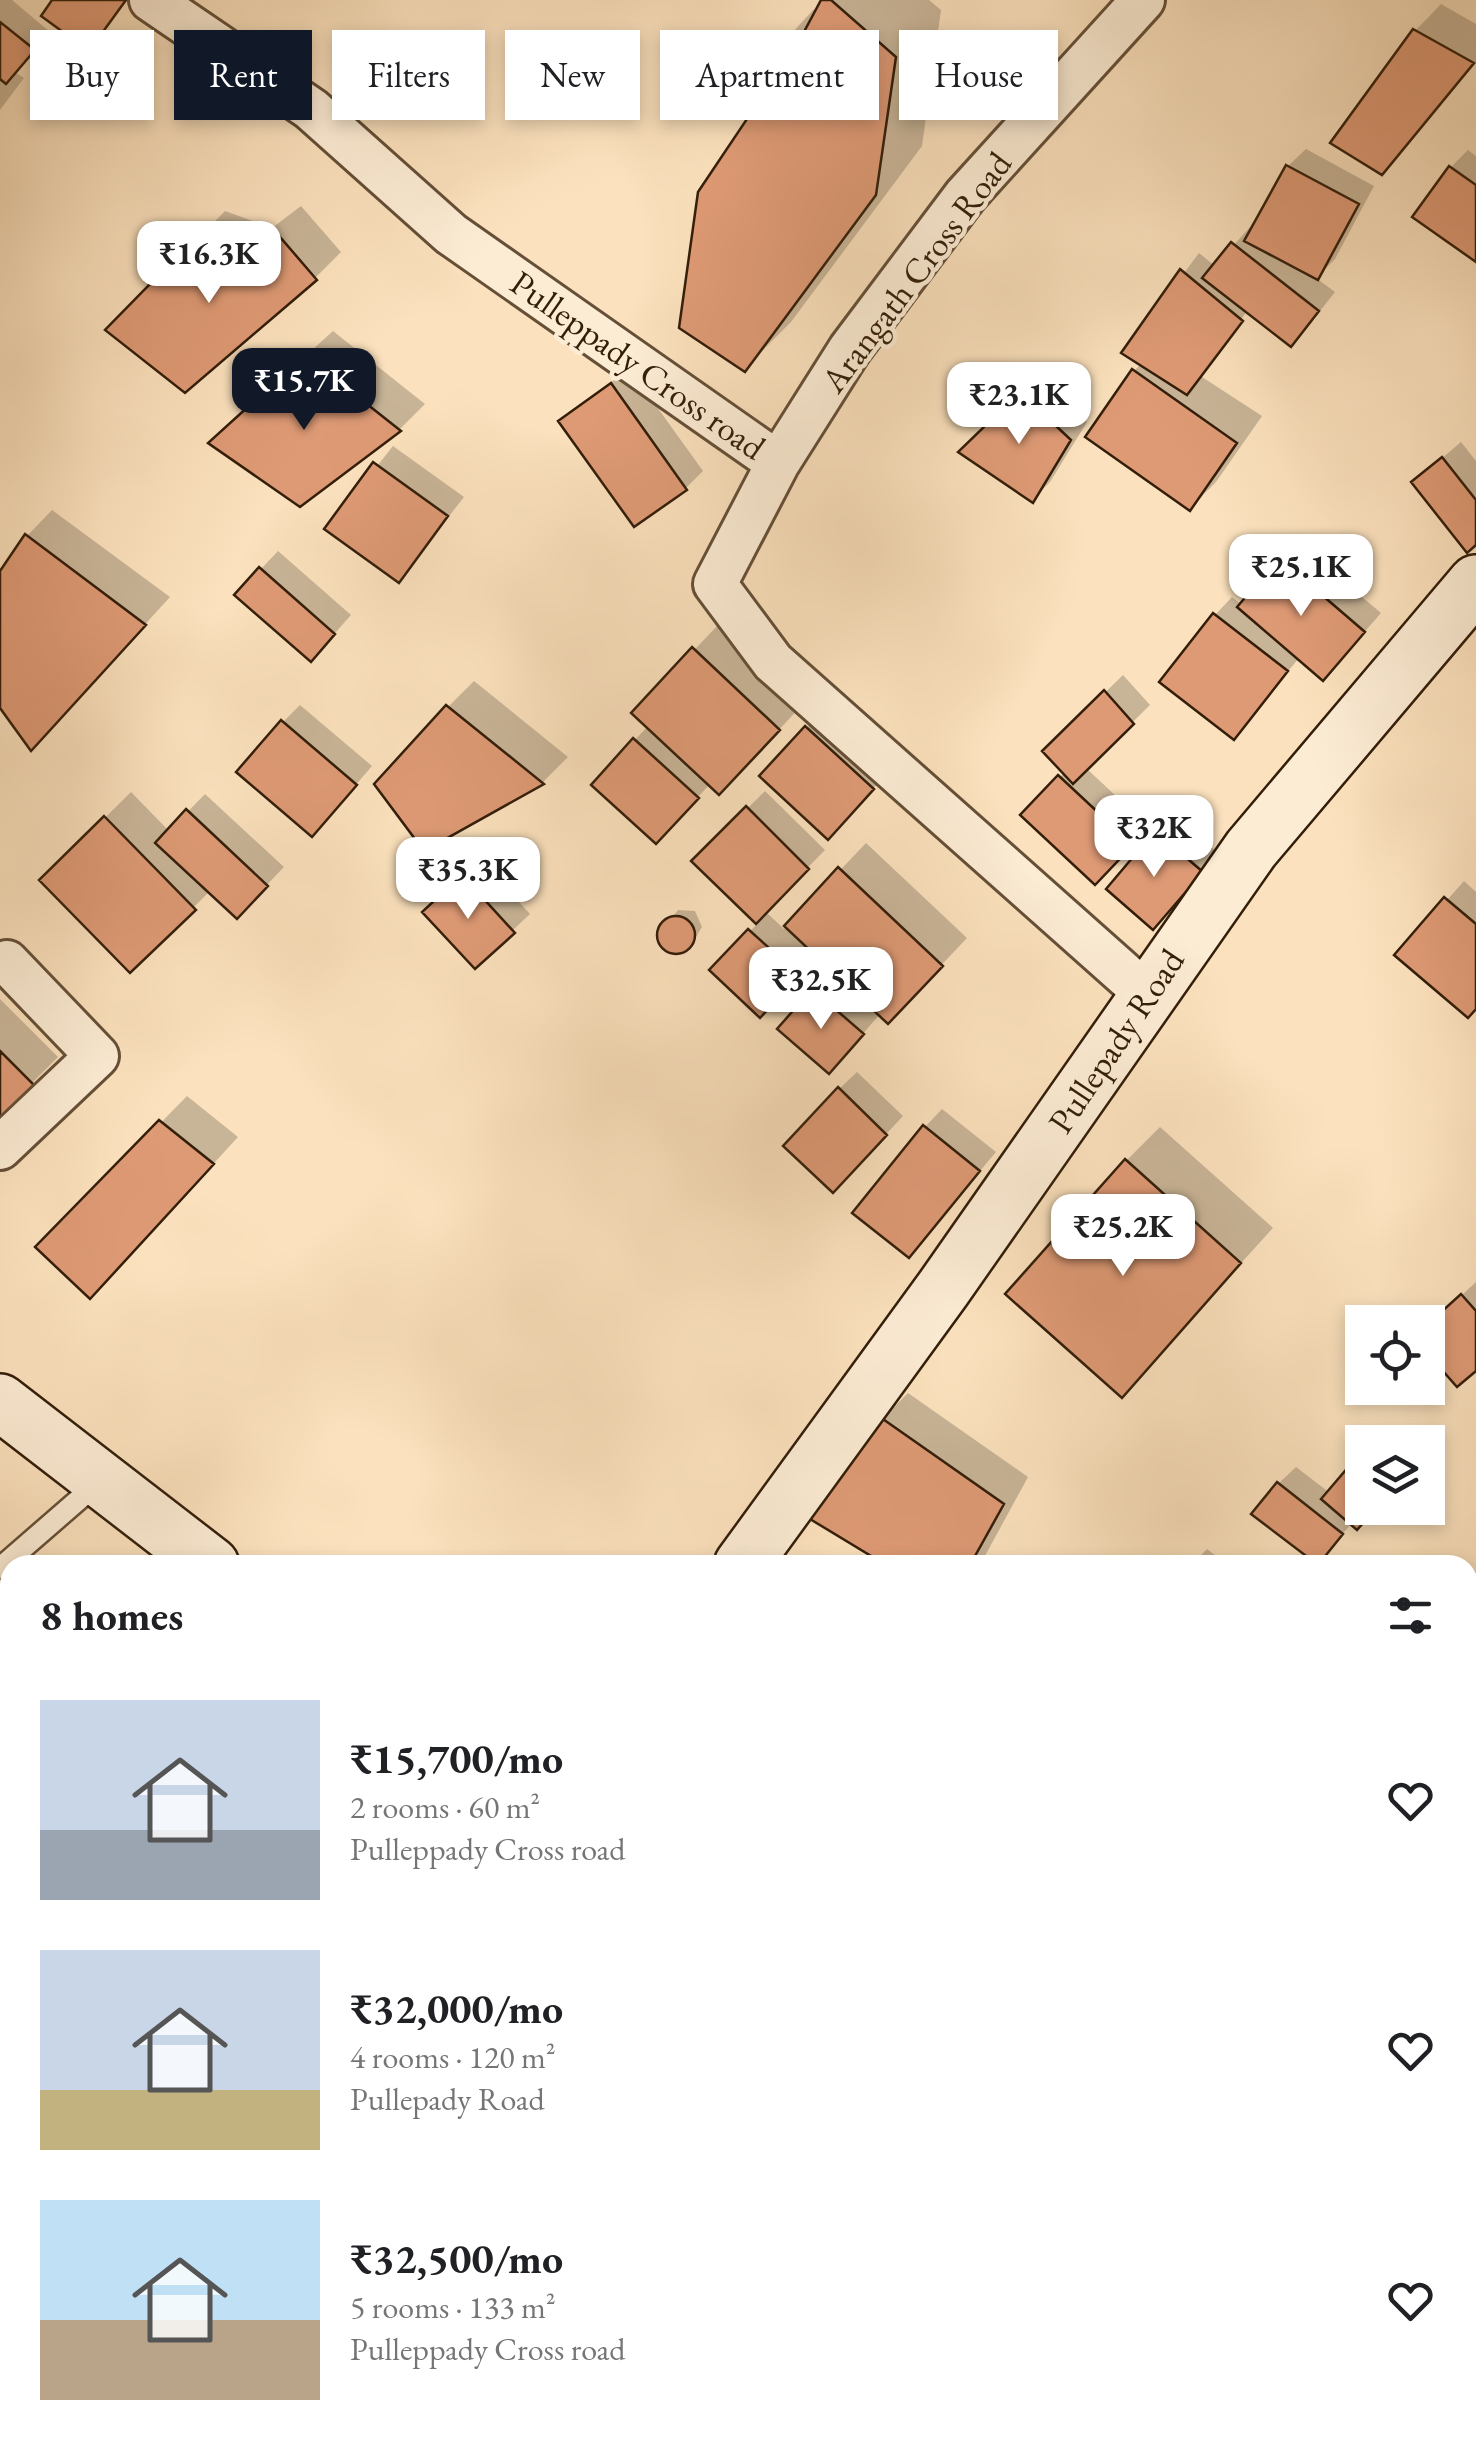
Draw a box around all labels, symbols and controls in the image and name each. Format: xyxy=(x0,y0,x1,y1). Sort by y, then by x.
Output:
chip: Buy xyxy=(30,30,154,120)
chip: Rent xyxy=(174,30,312,120)
chip: Filters xyxy=(332,30,485,120)
chip: New xyxy=(505,30,640,120)
chip: Apartment xyxy=(660,30,879,120)
chip: House xyxy=(899,30,1058,120)
street label: Arangath Cross Road xyxy=(810,142,1021,402)
pin: ₹16.3K xyxy=(128,221,290,306)
text: ₹16.3K xyxy=(159,232,259,274)
street label: Pulleppady Cross road xyxy=(502,260,775,470)
pin: ₹15.7K xyxy=(223,348,385,433)
text: ₹15.7K xyxy=(254,359,354,401)
pin: ₹23.1K xyxy=(938,362,1100,447)
text: ₹23.1K xyxy=(969,373,1069,415)
pin: ₹25.1K xyxy=(1220,534,1382,619)
text: ₹25.1K xyxy=(1251,545,1351,587)
pin: ₹32K xyxy=(1095,795,1213,880)
text: ₹32K xyxy=(1116,806,1192,848)
pin: ₹35.3K xyxy=(387,837,549,922)
text: ₹35.3K xyxy=(418,848,518,890)
street label: Pullepady Road xyxy=(1037,940,1194,1142)
pin: ₹32.5K xyxy=(740,947,902,1032)
text: ₹32.5K xyxy=(771,958,871,1000)
pin: ₹25.2K xyxy=(1042,1194,1204,1279)
text: ₹25.2K xyxy=(1073,1205,1173,1247)
map controls xyxy=(1345,1305,1445,1525)
button: locate xyxy=(1345,1305,1445,1405)
button: layers xyxy=(1345,1425,1445,1525)
text: 8 homes xyxy=(40,1588,183,1643)
icon: filters xyxy=(1383,1588,1438,1643)
text: ₹15,700/mo xyxy=(350,1731,563,1786)
icon: home xyxy=(120,1740,240,1860)
icon: heart xyxy=(1383,1773,1438,1828)
text: 2 rooms · 60 m² xyxy=(350,1786,540,1828)
text: Pulleppady Cross road xyxy=(350,1828,626,1870)
text: ₹32,000/mo xyxy=(350,1981,563,2036)
icon: home xyxy=(120,1990,240,2110)
icon: heart xyxy=(1383,2023,1438,2078)
text: 4 rooms · 120 m² xyxy=(350,2036,556,2078)
text: Pullepady Road xyxy=(350,2078,545,2120)
text: ₹32,500/mo xyxy=(350,2231,563,2286)
icon: home xyxy=(120,2240,240,2360)
icon: heart xyxy=(1383,2273,1438,2328)
text: 5 rooms · 133 m² xyxy=(350,2286,556,2328)
text: Pulleppady Cross road xyxy=(350,2328,626,2370)

